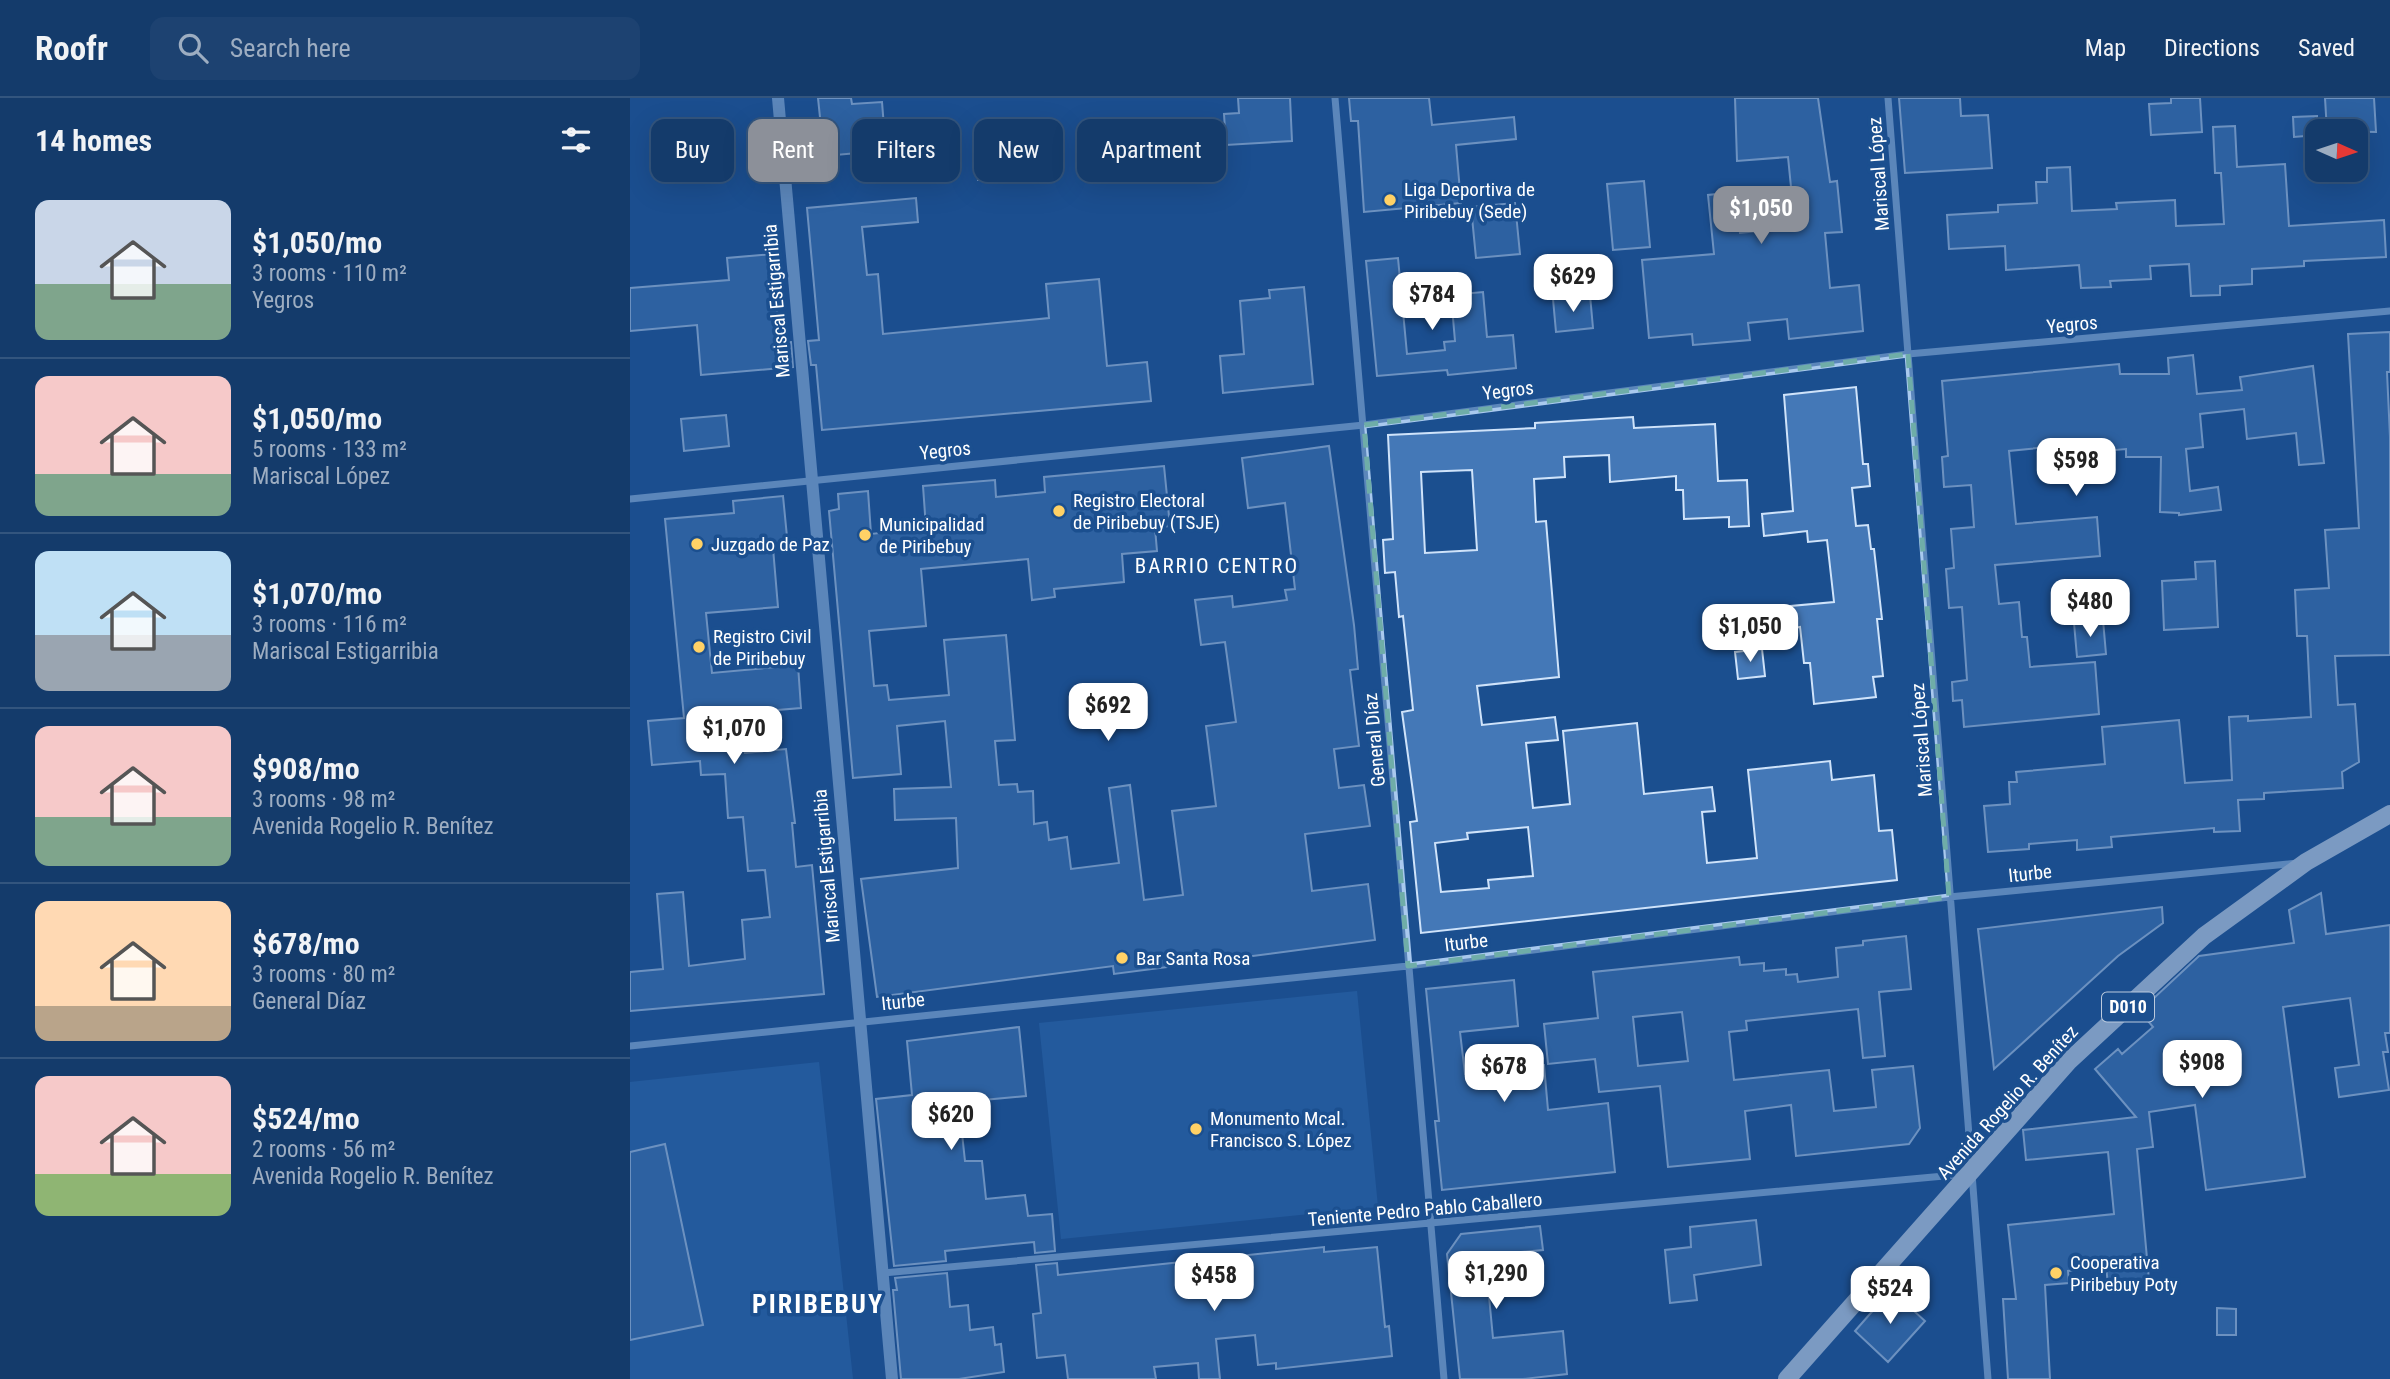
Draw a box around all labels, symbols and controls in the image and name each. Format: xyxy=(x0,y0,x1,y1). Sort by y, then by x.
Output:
search box xyxy=(150,17,640,80)
text: Roofr xyxy=(35,29,108,68)
icon: search xyxy=(174,29,212,67)
text: Search here xyxy=(230,33,351,63)
text: Map xyxy=(2085,34,2126,62)
text: Directions xyxy=(2164,34,2260,62)
text: Saved xyxy=(2298,34,2355,62)
street label: Mariscal López xyxy=(1863,116,1894,232)
chip: Buy xyxy=(651,119,734,182)
chip: Rent xyxy=(748,119,838,182)
chip: Filters xyxy=(852,119,960,182)
chip: New xyxy=(974,119,1063,182)
chip: Apartment xyxy=(1077,119,1226,182)
north arrow xyxy=(2305,119,2368,182)
map controls xyxy=(2305,119,2368,182)
icon: filters xyxy=(557,121,595,159)
text: 14 homes xyxy=(35,123,152,158)
place label: Liga Deportiva de Piribebuy (Sede) xyxy=(1404,178,1535,223)
pin: $1,050 xyxy=(1704,186,1818,246)
marker: Liga Deportiva de Piribebuy (Sede) xyxy=(1382,192,1398,208)
text: $1,050 xyxy=(1729,195,1793,222)
street label: Mariscal Estigarribia xyxy=(758,223,795,379)
text: $1,050/mo xyxy=(252,225,382,260)
icon: home xyxy=(91,228,175,312)
pin: $629 xyxy=(1532,254,1614,314)
text: 3 rooms · 110 m² xyxy=(252,260,407,287)
text: $629 xyxy=(1550,263,1596,290)
pin: $784 xyxy=(1391,272,1473,332)
text: $784 xyxy=(1409,281,1455,308)
text: Yegros xyxy=(252,287,314,314)
street label: Yegros xyxy=(2045,311,2099,338)
street label: Yegros xyxy=(1481,376,1535,405)
text: $1,050/mo xyxy=(252,401,382,436)
icon: home xyxy=(91,404,175,488)
text: 5 rooms · 133 m² xyxy=(252,436,407,463)
street label: Yegros xyxy=(918,436,972,465)
pin: $598 xyxy=(2035,438,2117,498)
text: $598 xyxy=(2053,447,2099,474)
text: Mariscal López xyxy=(252,463,390,490)
place label: Registro Electoral de Piribebuy (TSJE) xyxy=(1073,489,1220,534)
marker: Registro Electoral de Piribebuy (TSJE) xyxy=(1051,503,1067,519)
place label: Municipalidad de Piribebuy xyxy=(879,513,984,558)
marker: Municipalidad de Piribebuy xyxy=(857,527,873,543)
place label: Juzgado de Paz xyxy=(711,533,830,556)
marker: Juzgado de Paz xyxy=(689,536,705,552)
district label: BARRIO CENTRO xyxy=(1135,554,1299,578)
text: $1,070/mo xyxy=(252,576,382,611)
icon: home xyxy=(91,579,175,663)
pin: $480 xyxy=(2049,580,2131,639)
text: $480 xyxy=(2067,588,2113,615)
pin: $1,050 xyxy=(1693,604,1807,664)
text: 3 rooms · 116 m² xyxy=(252,611,407,638)
text: $1,050 xyxy=(1718,613,1782,640)
place label: Registro Civil de Piribebuy xyxy=(713,625,812,670)
text: Mariscal Estigarribia xyxy=(252,638,439,665)
marker: Registro Civil de Piribebuy xyxy=(691,639,707,655)
street label: Mariscal López xyxy=(1906,682,1937,798)
pin: $692 xyxy=(1067,684,1149,743)
text: $692 xyxy=(1085,692,1131,719)
street label: General Díaz xyxy=(1359,692,1390,788)
pin: $1,070 xyxy=(677,706,791,766)
text: $1,070 xyxy=(702,715,766,742)
text: $908/mo xyxy=(252,751,360,786)
icon: home xyxy=(91,754,175,838)
text: 3 rooms · 98 m² xyxy=(252,786,395,813)
street label: Mariscal Estigarribia xyxy=(808,788,845,944)
text: Avenida Rogelio R. Benítez xyxy=(252,813,494,840)
street label: Iturbe xyxy=(2007,860,2053,887)
text: $678/mo xyxy=(252,926,360,961)
street label: Iturbe xyxy=(1443,928,1489,957)
icon: home xyxy=(91,929,175,1013)
place label: Bar Santa Rosa xyxy=(1136,947,1250,970)
marker: Bar Santa Rosa xyxy=(1114,950,1130,966)
text: 3 rooms · 80 m² xyxy=(252,961,395,988)
text: General Díaz xyxy=(252,988,366,1015)
street label: Iturbe xyxy=(880,988,926,1015)
road number: D010 xyxy=(2102,992,2154,1022)
street label: Avenida Rogelio R. Benítez xyxy=(1932,1020,2083,1184)
pin: $908 xyxy=(2161,1040,2243,1100)
pin: $678 xyxy=(1463,1044,1545,1104)
text: $908 xyxy=(2179,1049,2225,1076)
text: $678 xyxy=(1481,1053,1527,1080)
pin: $620 xyxy=(910,1093,992,1152)
text: $524/mo xyxy=(252,1101,360,1136)
text: $620 xyxy=(928,1101,974,1128)
icon: home xyxy=(91,1104,175,1188)
place label: Monumento Mcal. Francisco S. López xyxy=(1210,1107,1352,1152)
marker: Monumento Mcal. Francisco S. López xyxy=(1188,1121,1204,1137)
text: 2 rooms · 56 m² xyxy=(252,1136,395,1163)
text: Avenida Rogelio R. Benítez xyxy=(252,1163,494,1190)
street label: Teniente Pedro Pablo Caballero xyxy=(1307,1188,1543,1231)
place label: Cooperativa Piribebuy Poty xyxy=(2070,1251,2178,1296)
pin: $1,290 xyxy=(1439,1252,1553,1311)
pin: $458 xyxy=(1173,1254,1255,1313)
text: $1,290 xyxy=(1464,1260,1528,1287)
text: $458 xyxy=(1191,1262,1237,1289)
marker: Cooperativa Piribebuy Poty xyxy=(2048,1265,2064,1281)
pin: $524 xyxy=(1849,1266,1931,1326)
text: $524 xyxy=(1867,1275,1913,1302)
district label: PIRIBEBUY xyxy=(752,1289,884,1319)

